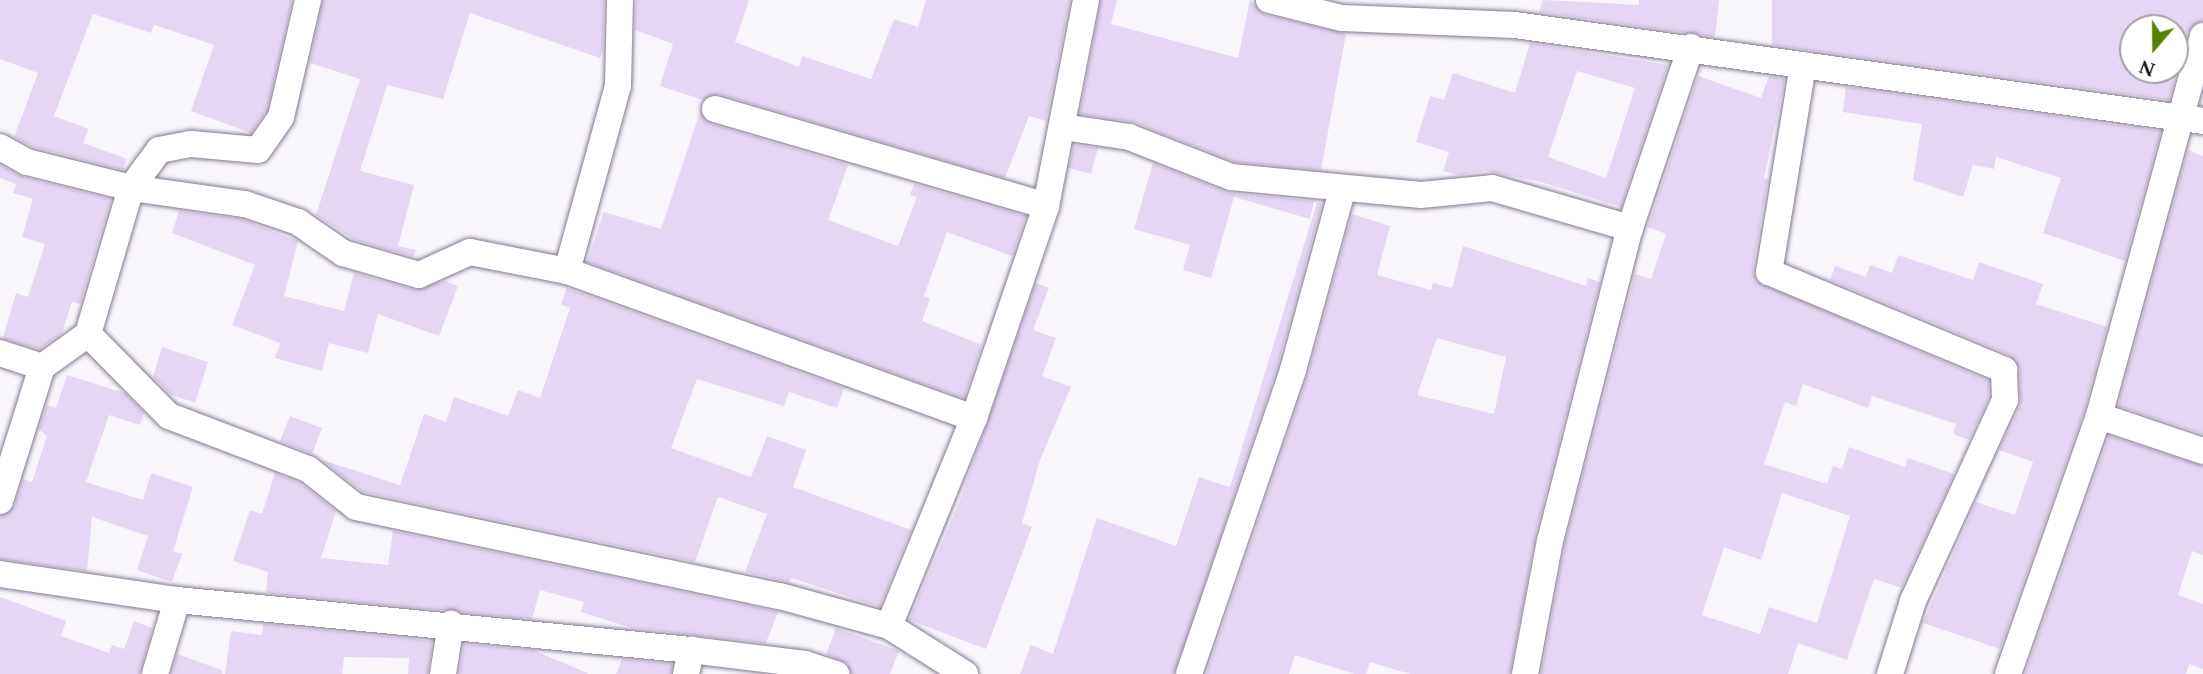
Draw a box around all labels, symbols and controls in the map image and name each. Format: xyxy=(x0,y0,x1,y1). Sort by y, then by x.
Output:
north arrow xyxy=(2119,14,2189,84)
text: N xyxy=(2135,51,2160,84)

